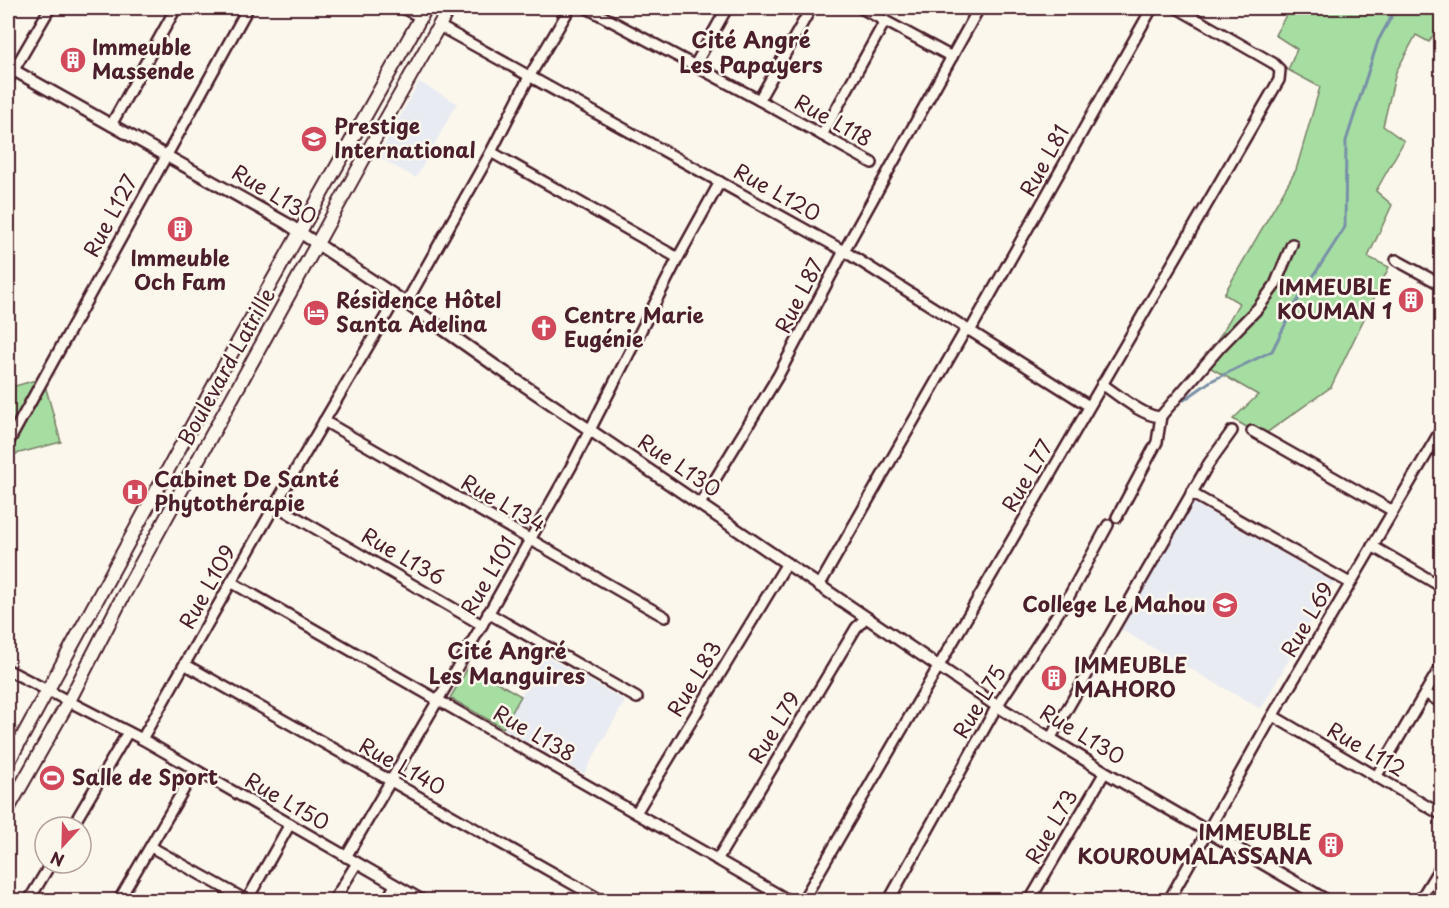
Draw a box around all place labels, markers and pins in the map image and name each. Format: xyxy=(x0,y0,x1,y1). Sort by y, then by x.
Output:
place label: Immeuble Massende xyxy=(92,30,195,86)
building icon: Immeuble Massende xyxy=(58,45,88,75)
place label: Prestige International xyxy=(334,109,475,165)
school or university icon: Prestige International xyxy=(299,124,329,154)
building icon: Immeuble Och Fam xyxy=(165,214,195,244)
place label: Immeuble Och Fam xyxy=(130,241,230,297)
place label: IMMEUBLE KOUMAN 1 xyxy=(1277,270,1392,326)
place label: Résidence Hôtel Santa Adelina xyxy=(336,283,501,339)
building icon: IMMEUBLE KOUMAN 1 xyxy=(1396,285,1426,315)
hotel icon: Résidence Hôtel Santa Adelina xyxy=(301,298,331,328)
place label: Centre Marie Eugénie xyxy=(564,298,704,354)
church icon: Centre Marie Eugénie xyxy=(529,313,559,343)
place label: Cabinet De Santé Phytothérapie xyxy=(154,462,339,518)
hospital icon: Cabinet De Santé Phytothérapie xyxy=(120,477,150,507)
place label: College Le Mahou xyxy=(1022,587,1206,619)
school or university icon: College Le Mahou xyxy=(1210,590,1240,620)
place label: IMMEUBLE MAHORO xyxy=(1074,648,1187,704)
building icon: IMMEUBLE MAHORO xyxy=(1039,663,1069,693)
place label: Salle de Sport xyxy=(72,760,218,792)
sports icon: Salle de Sport xyxy=(37,763,67,793)
place label: IMMEUBLE KOUROUMALASSANA xyxy=(1077,815,1312,871)
building icon: IMMEUBLE KOUROUMALASSANA xyxy=(1316,830,1346,860)

